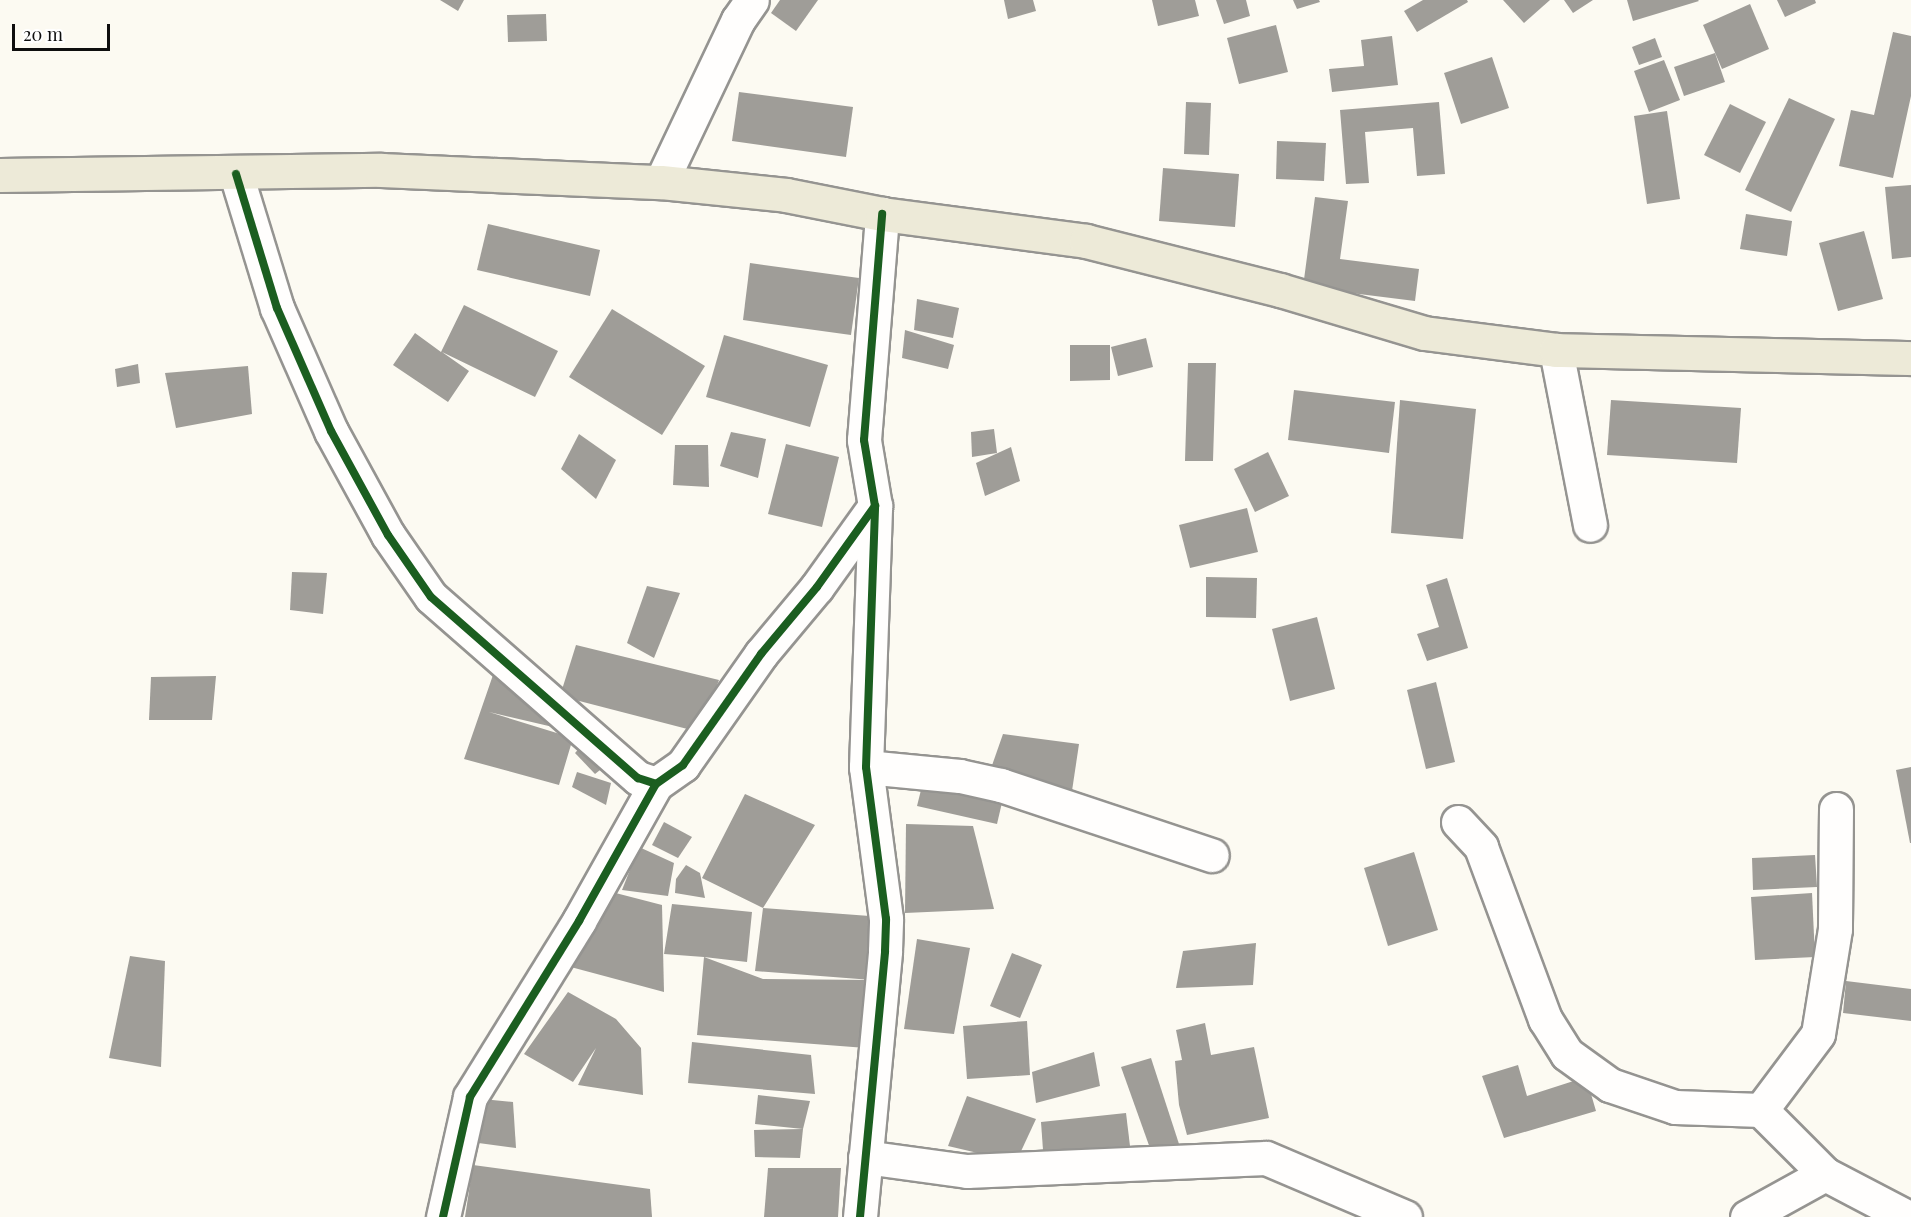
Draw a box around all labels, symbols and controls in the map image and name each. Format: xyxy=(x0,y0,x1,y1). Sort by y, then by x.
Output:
scale bar xyxy=(15,12,112,50)
text: 20 m xyxy=(23,22,63,46)

